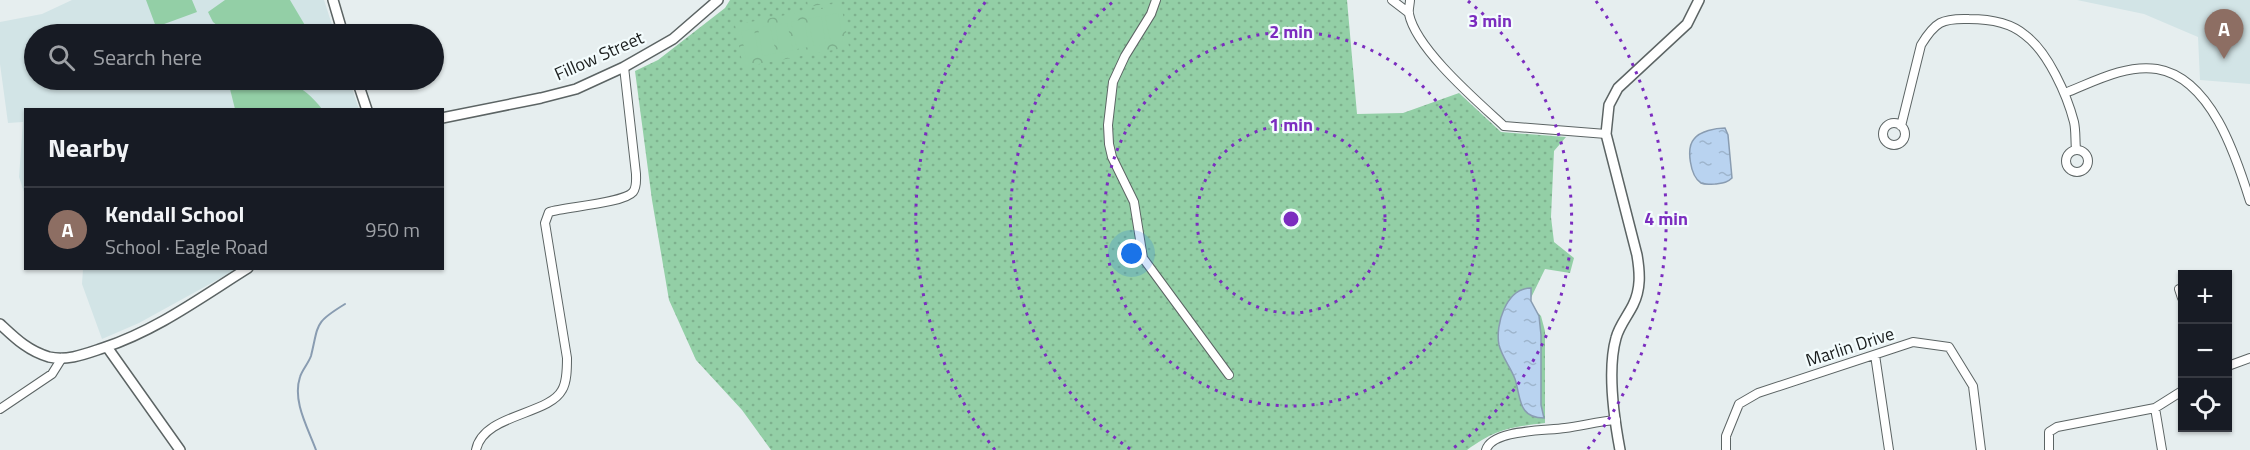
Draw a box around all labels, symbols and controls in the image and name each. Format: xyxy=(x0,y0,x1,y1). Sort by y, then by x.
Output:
text: 3 min xyxy=(1468,7,1512,34)
pin: A xyxy=(2204,10,2244,59)
text: 2 min xyxy=(1269,18,1313,45)
search box xyxy=(24,24,444,90)
street label: Fillow Street xyxy=(550,24,648,87)
text: Search here xyxy=(93,40,202,74)
icon: search xyxy=(45,41,78,74)
text: 1 min xyxy=(1269,111,1313,138)
text: Nearby xyxy=(48,128,129,167)
text: Kendall School xyxy=(105,197,244,231)
text: 4 min xyxy=(1644,205,1688,232)
centre of rings xyxy=(1281,209,1301,229)
text: A xyxy=(61,214,74,245)
text: 950 m xyxy=(365,214,420,245)
text: School · Eagle Road xyxy=(105,231,268,262)
your location xyxy=(1117,239,1146,268)
map controls xyxy=(2178,270,2232,432)
button: + xyxy=(2178,270,2232,324)
street label: Marlin Drive xyxy=(1802,320,1898,373)
button: − xyxy=(2178,324,2232,378)
button: locate xyxy=(2178,378,2232,432)

